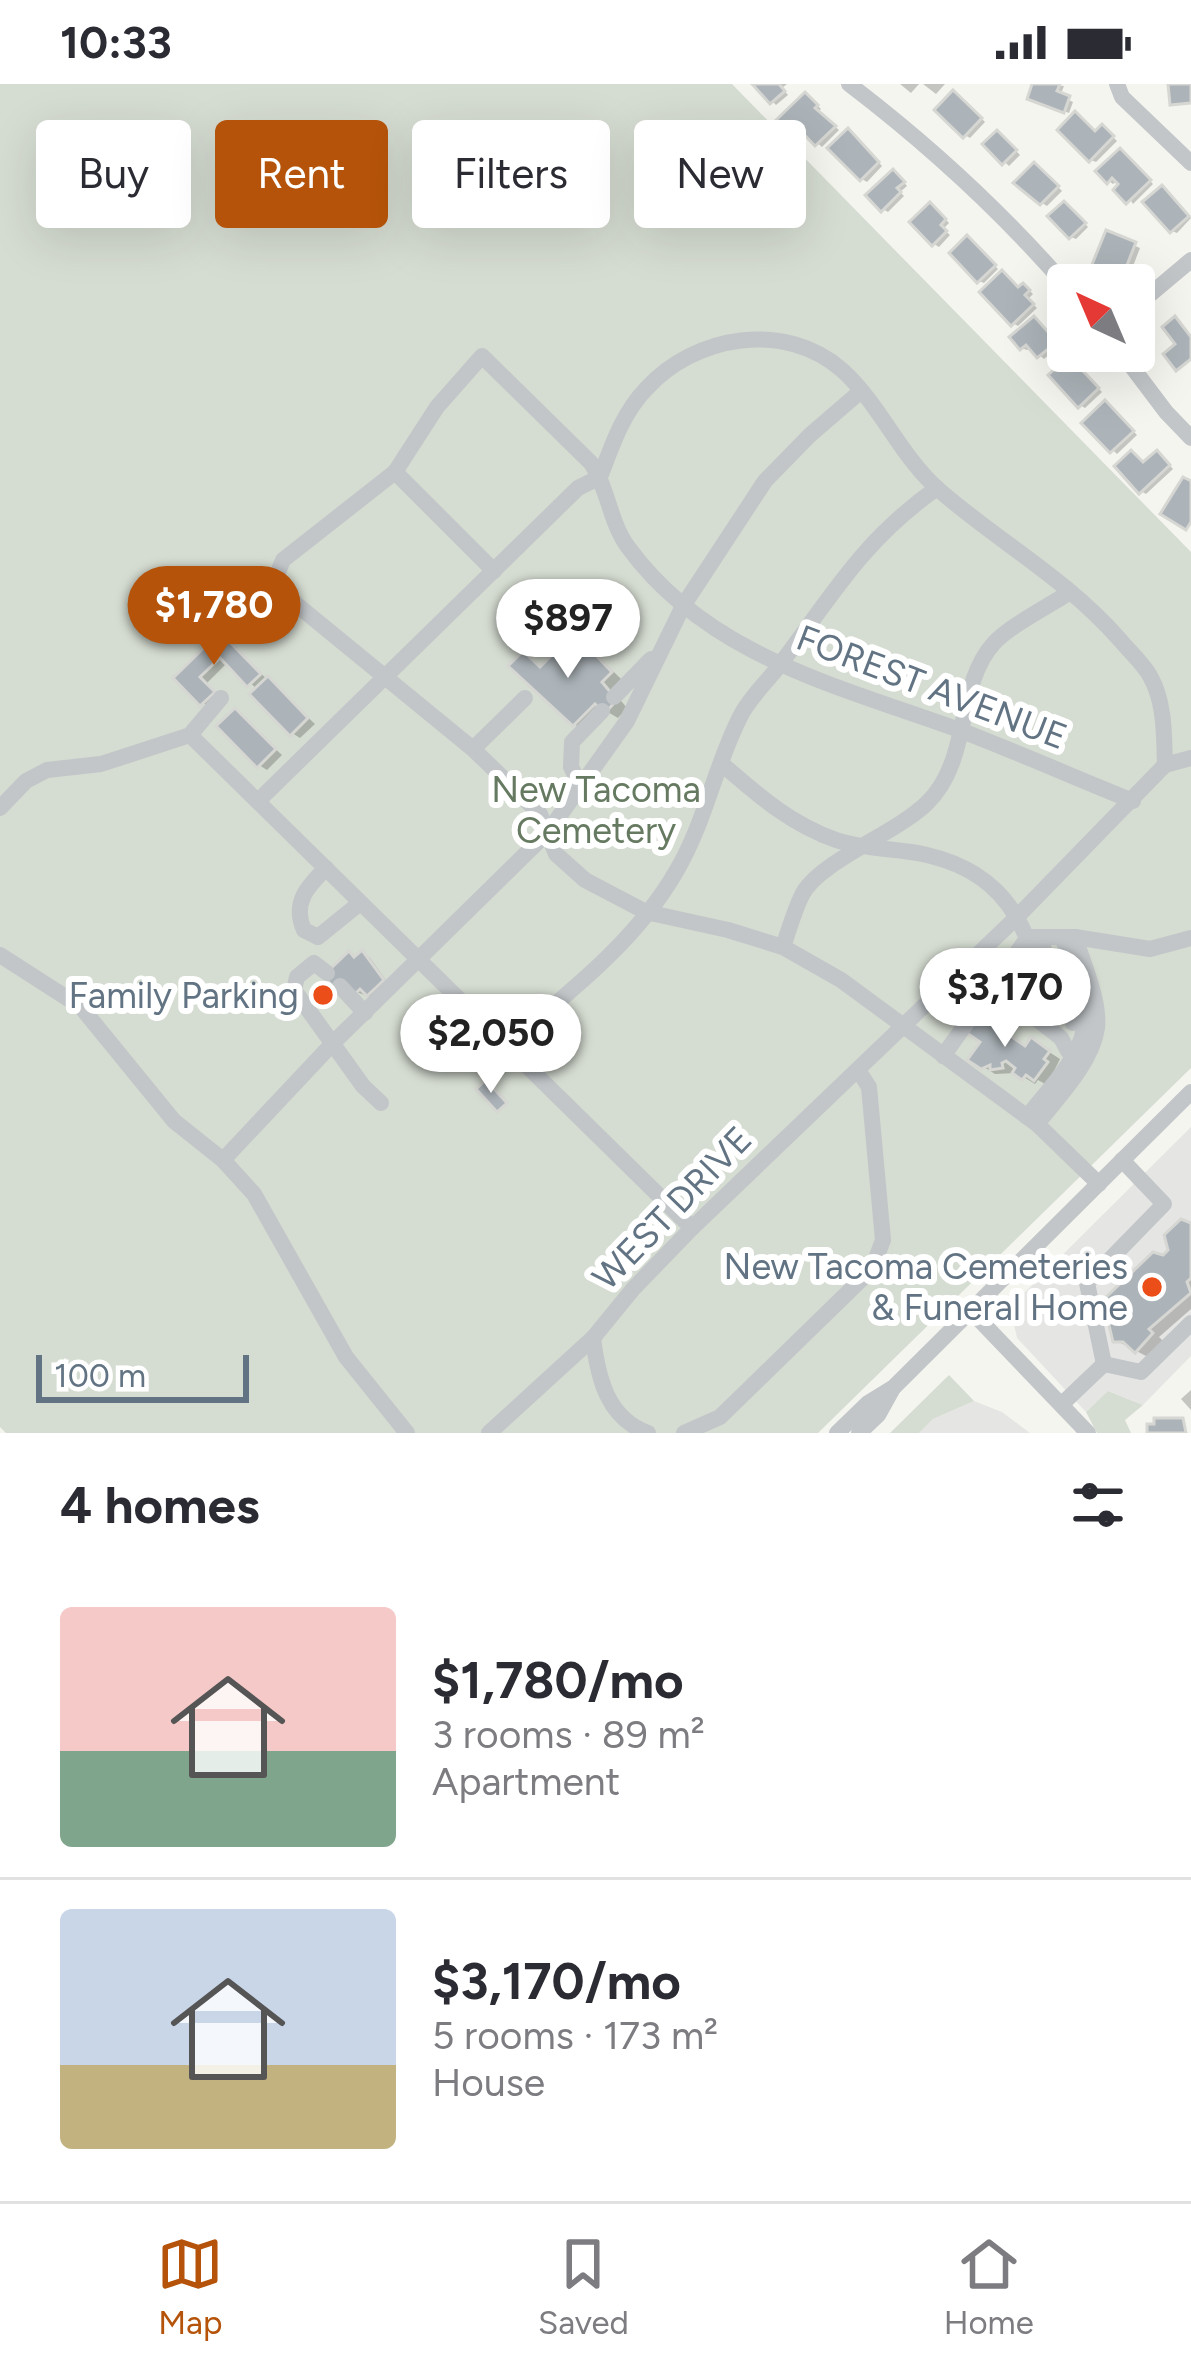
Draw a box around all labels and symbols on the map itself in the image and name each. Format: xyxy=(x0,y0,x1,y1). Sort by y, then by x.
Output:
north arrow xyxy=(1047,264,1155,372)
pin: $1,780 xyxy=(116,566,312,668)
pin: $897 xyxy=(497,579,639,681)
street label: FOREST AVENUE xyxy=(791,616,1073,758)
park label: New Tacoma Cemetery xyxy=(491,768,701,852)
pin: $3,170 xyxy=(907,948,1103,1050)
place label: Family Parking xyxy=(69,974,299,1017)
marker: Family Parking xyxy=(310,982,336,1008)
pin: $2,050 xyxy=(393,994,589,1096)
street label: WEST DRIVE xyxy=(584,1118,760,1298)
place label: New Tacoma Cemeteries & Funeral Home xyxy=(724,1245,1128,1329)
marker: New Tacoma Cemeteries & Funeral Home xyxy=(1139,1274,1165,1300)
scale bar xyxy=(36,1349,249,1402)

